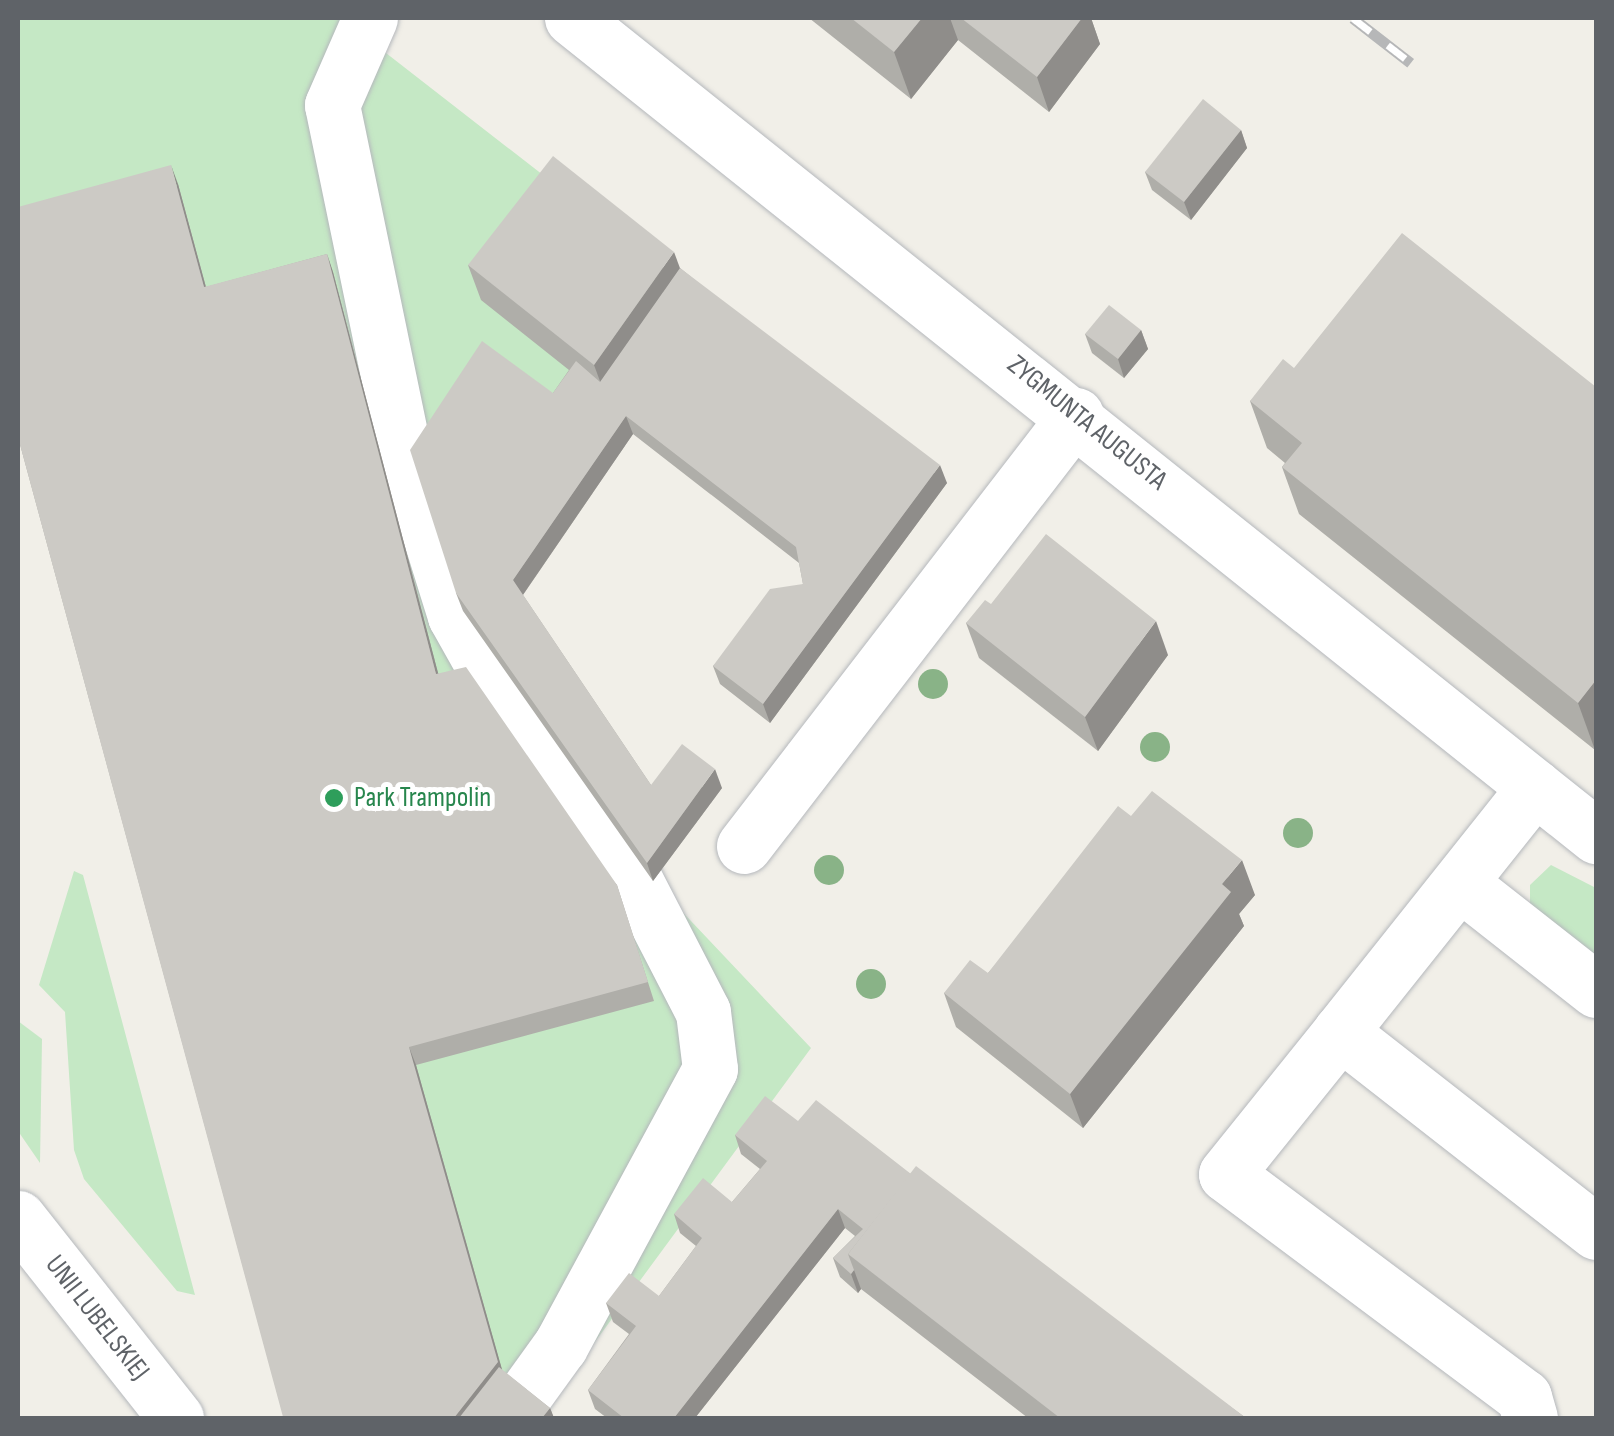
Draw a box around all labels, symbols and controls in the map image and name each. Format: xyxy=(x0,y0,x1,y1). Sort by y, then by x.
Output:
street label: ZYGMUNTA AUGUSTA xyxy=(1000,348,1174,498)
place label: Park Trampolin xyxy=(354,781,491,815)
marker: Park Trampolin xyxy=(323,787,345,809)
street label: UNII LUBELSKIEJ xyxy=(38,1249,156,1387)

